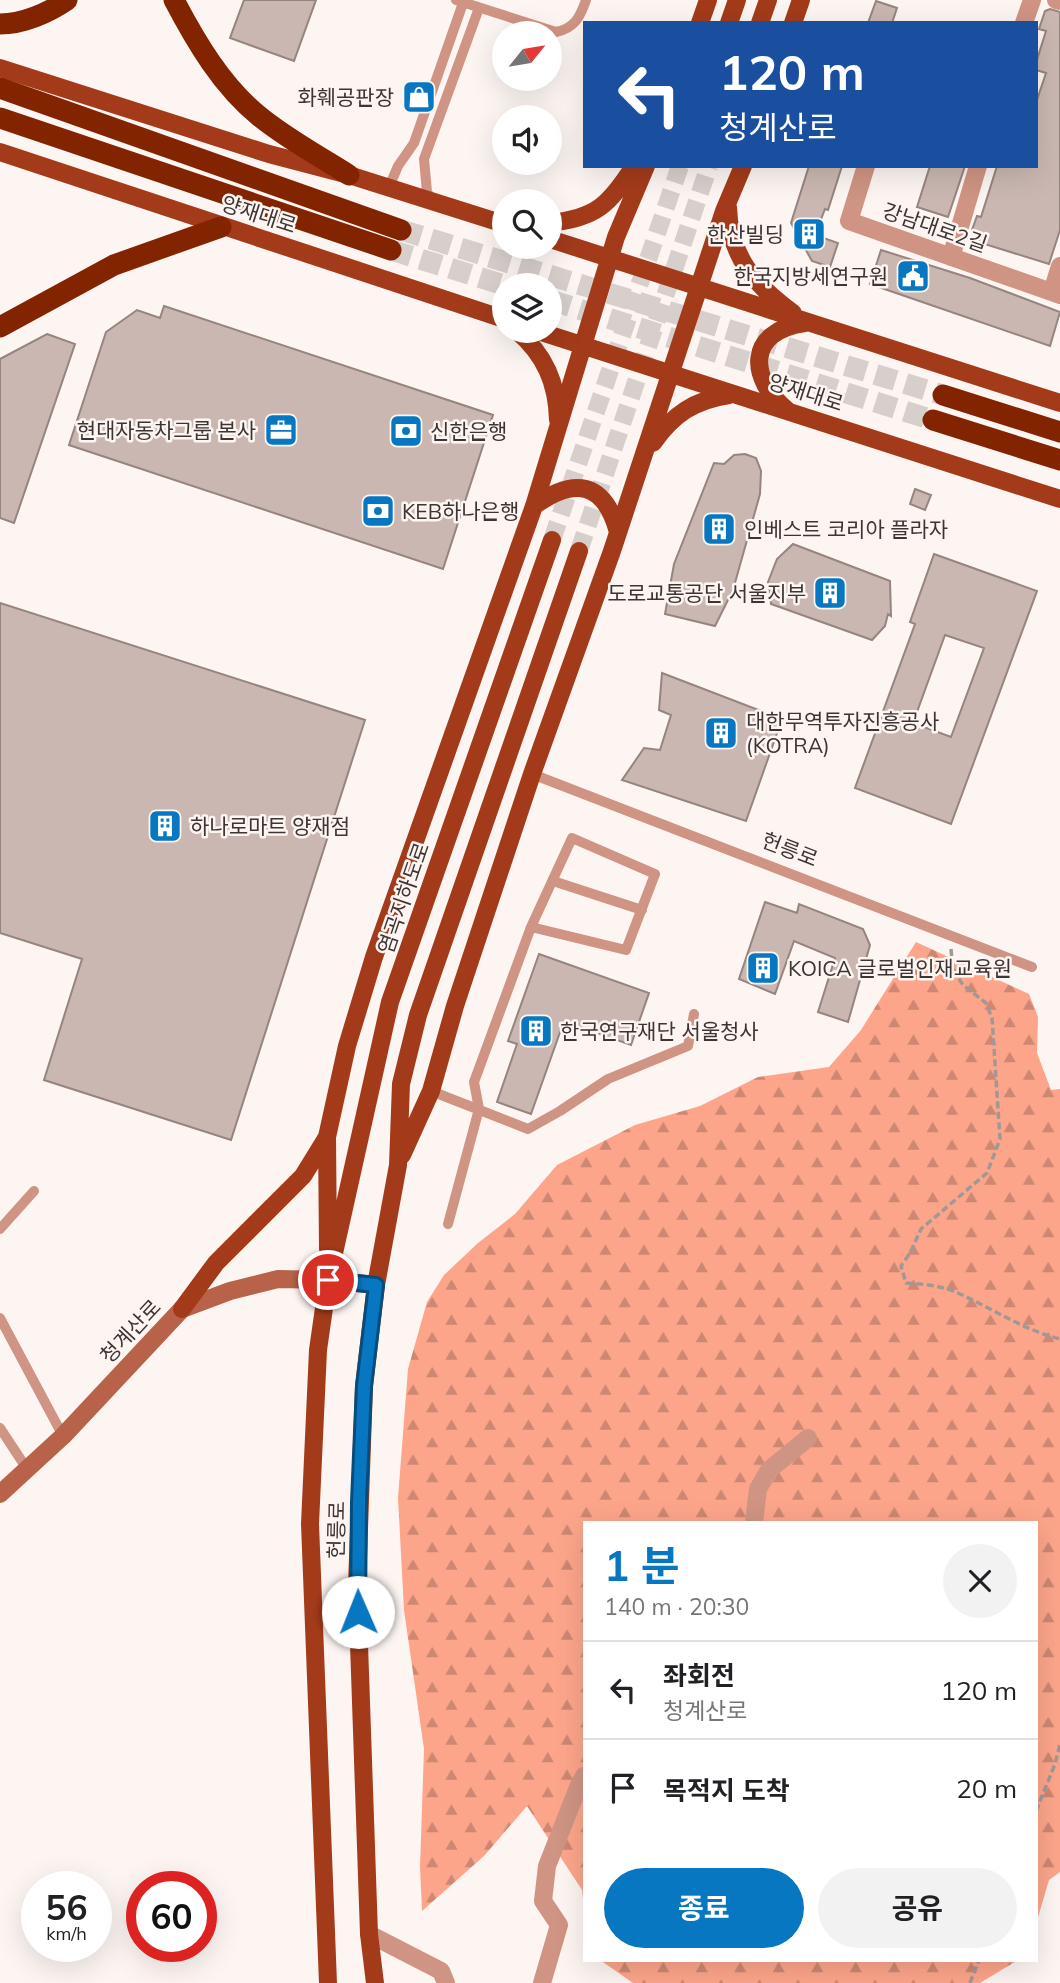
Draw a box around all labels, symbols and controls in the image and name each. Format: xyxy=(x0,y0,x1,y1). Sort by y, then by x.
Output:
north arrow xyxy=(492,21,562,91)
map controls xyxy=(492,21,562,343)
text: 120 m xyxy=(719,41,865,102)
icon: left xyxy=(604,49,695,140)
shop icon: 화훼공판장 xyxy=(400,78,438,116)
place label: 화훼공판장 xyxy=(297,84,394,110)
button: sound xyxy=(492,105,562,175)
text: 청계산로 xyxy=(719,107,837,147)
button: search xyxy=(492,189,562,259)
street label: 양재대로 xyxy=(218,190,300,238)
street label: 강남대로2길 xyxy=(879,197,991,257)
building icon: 한산빌딩 xyxy=(790,215,828,253)
place label: 한산빌딩 xyxy=(707,221,784,247)
public building icon: 한국지방세연구원 xyxy=(894,257,932,295)
place label: 한국지방세연구원 xyxy=(733,263,888,289)
button: layers xyxy=(492,273,562,343)
street label: 양재대로 xyxy=(765,368,847,416)
office icon: 현대자동차그룹 본사 xyxy=(262,411,300,449)
bank icon: 신한은행 xyxy=(387,412,425,450)
place label: 현대자동차그룹 본사 xyxy=(77,417,256,443)
place label: 신한은행 xyxy=(430,418,507,444)
bank icon: KEB하나은행 xyxy=(359,492,397,530)
place label: KEB하나은행 xyxy=(402,498,519,524)
building icon: 인베스트 코리아 플라자 xyxy=(700,510,738,548)
place label: 인베스트 코리아 플라자 xyxy=(744,516,948,542)
building icon: 도로교통공단 서울지부 xyxy=(811,574,849,612)
place label: 도로교통공단 서울지부 xyxy=(607,580,806,606)
place label: 대한무역투자진흥공사 (KOTRA) xyxy=(746,708,939,758)
building icon: 대한무역투자진흥공사 (KOTRA) xyxy=(702,714,740,752)
building icon: 하나로마트 양재점 xyxy=(146,807,184,845)
place label: 하나로마트 양재점 xyxy=(190,813,350,839)
street label: 헌릉로 xyxy=(758,826,822,872)
street label: 염곡지하도로 xyxy=(372,839,434,957)
building icon: KOICA 글로벌인재교육원 xyxy=(744,949,782,987)
place label: KOICA 글로벌인재교육원 xyxy=(788,955,1012,981)
building icon: 한국연구재단 서울청사 xyxy=(517,1012,555,1050)
place label: 한국연구재단 서울청사 xyxy=(560,1018,759,1044)
pin xyxy=(298,1250,358,1310)
icon: arrive xyxy=(309,1261,347,1299)
street label: 청계산로 xyxy=(94,1294,166,1368)
street label: 헌릉로 xyxy=(322,1501,350,1559)
text: 1 분 xyxy=(604,1539,679,1592)
button: close xyxy=(943,1544,1017,1618)
position arrow xyxy=(321,1575,395,1649)
text: 140 m · 20:30 xyxy=(604,1592,749,1621)
text: 좌회전 xyxy=(663,1659,735,1692)
icon: left xyxy=(604,1671,642,1709)
text: 120 m xyxy=(941,1674,1017,1707)
text: 청계산로 xyxy=(663,1696,748,1725)
icon: arrive xyxy=(604,1769,642,1807)
text: 20 m xyxy=(956,1772,1017,1805)
text: 목적지 도착 xyxy=(663,1774,790,1807)
button: 종료 xyxy=(604,1868,804,1948)
button: 공유 xyxy=(818,1868,1017,1948)
speed limit sign: 60 xyxy=(126,1871,217,1962)
text: 56 xyxy=(45,1885,88,1929)
text: km/h xyxy=(46,1922,87,1945)

